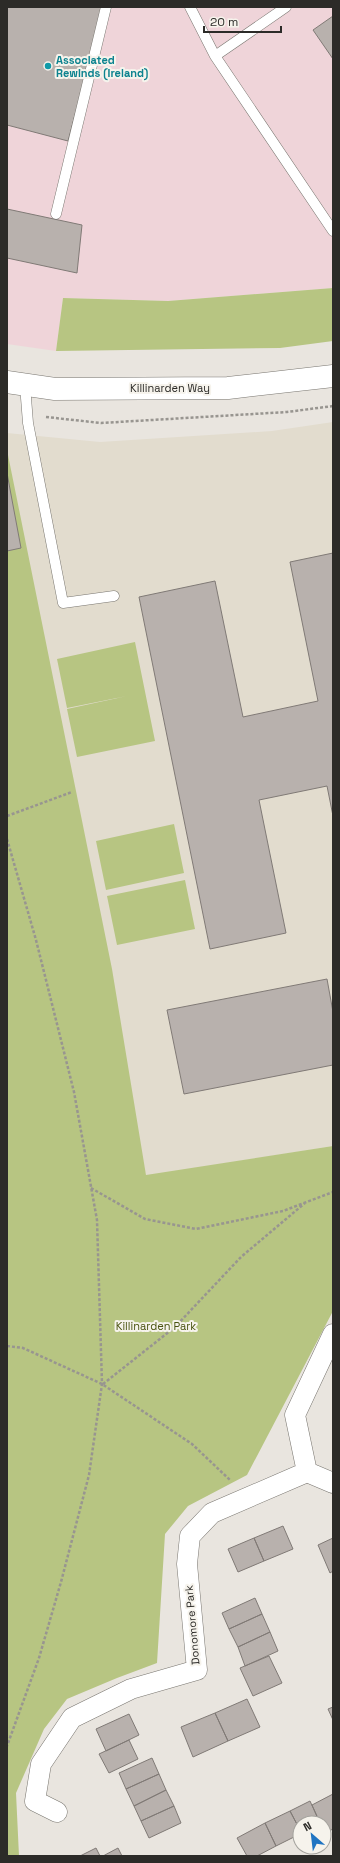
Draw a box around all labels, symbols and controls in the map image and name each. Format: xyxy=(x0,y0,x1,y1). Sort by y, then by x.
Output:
scale bar xyxy=(204,8,281,34)
text: 20 m xyxy=(210,14,238,30)
place label: Associated Rewinds (Ireland) xyxy=(56,53,148,81)
marker: Associated Rewinds (Ireland) xyxy=(43,61,53,71)
street label: Killinarden Way xyxy=(130,381,210,395)
park label: Killinarden Park xyxy=(116,1319,196,1333)
street label: Donomore Park xyxy=(182,1584,202,1665)
north arrow xyxy=(292,1815,332,1855)
text: N xyxy=(301,1818,314,1834)

